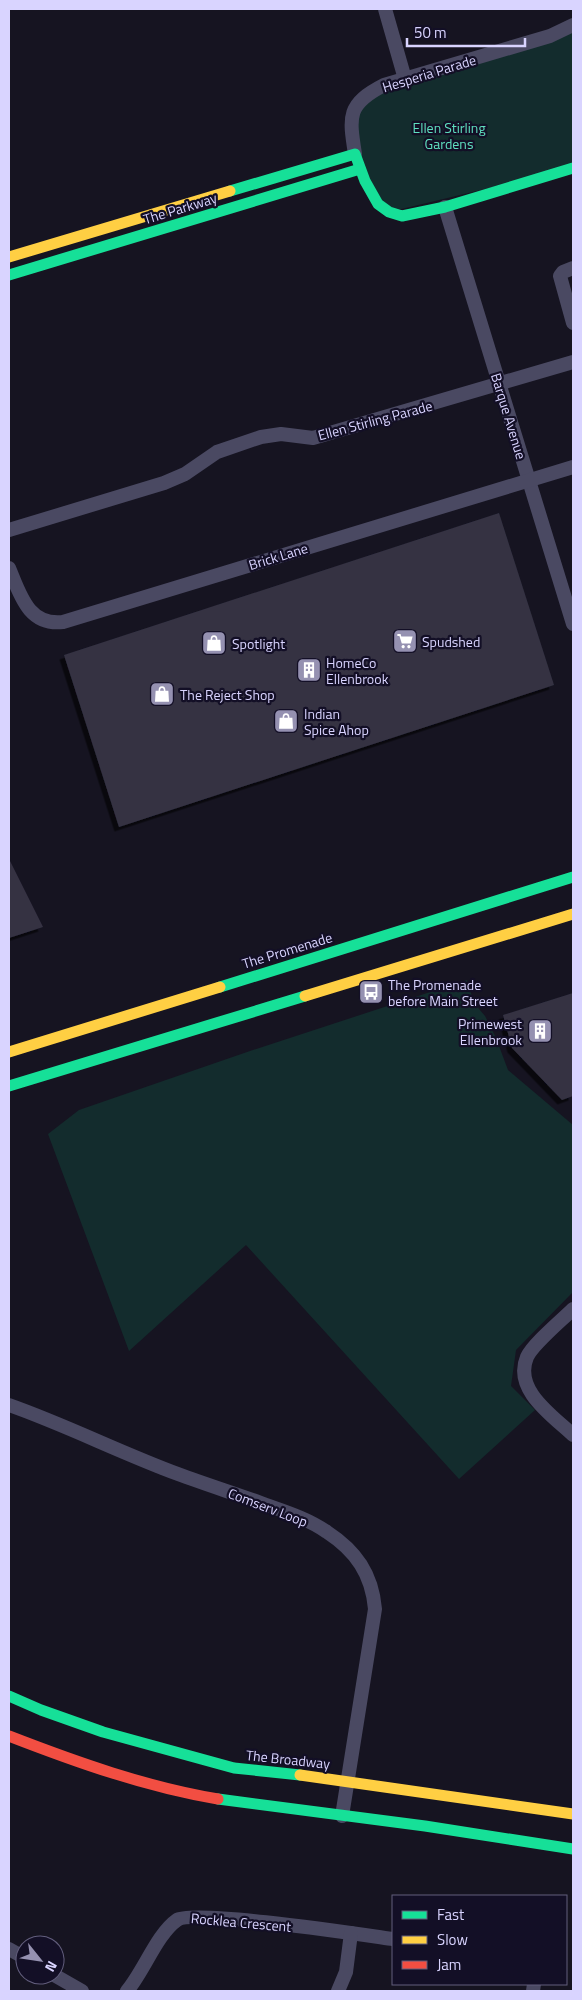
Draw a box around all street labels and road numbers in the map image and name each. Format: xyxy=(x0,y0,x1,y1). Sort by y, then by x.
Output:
street label: Hesperia Parade xyxy=(380,49,478,97)
street label: The Parkway xyxy=(141,187,220,229)
street label: Barque Avenue xyxy=(486,370,532,462)
street label: Ellen Stirling Parade xyxy=(315,395,435,445)
street label: Brick Lane xyxy=(246,537,310,575)
street label: The Promenade xyxy=(239,926,335,974)
street label: Comserv Loop xyxy=(225,1482,311,1532)
street label: The Broadway xyxy=(245,1744,331,1774)
street label: Rocklea Crescent xyxy=(190,1907,292,1937)

